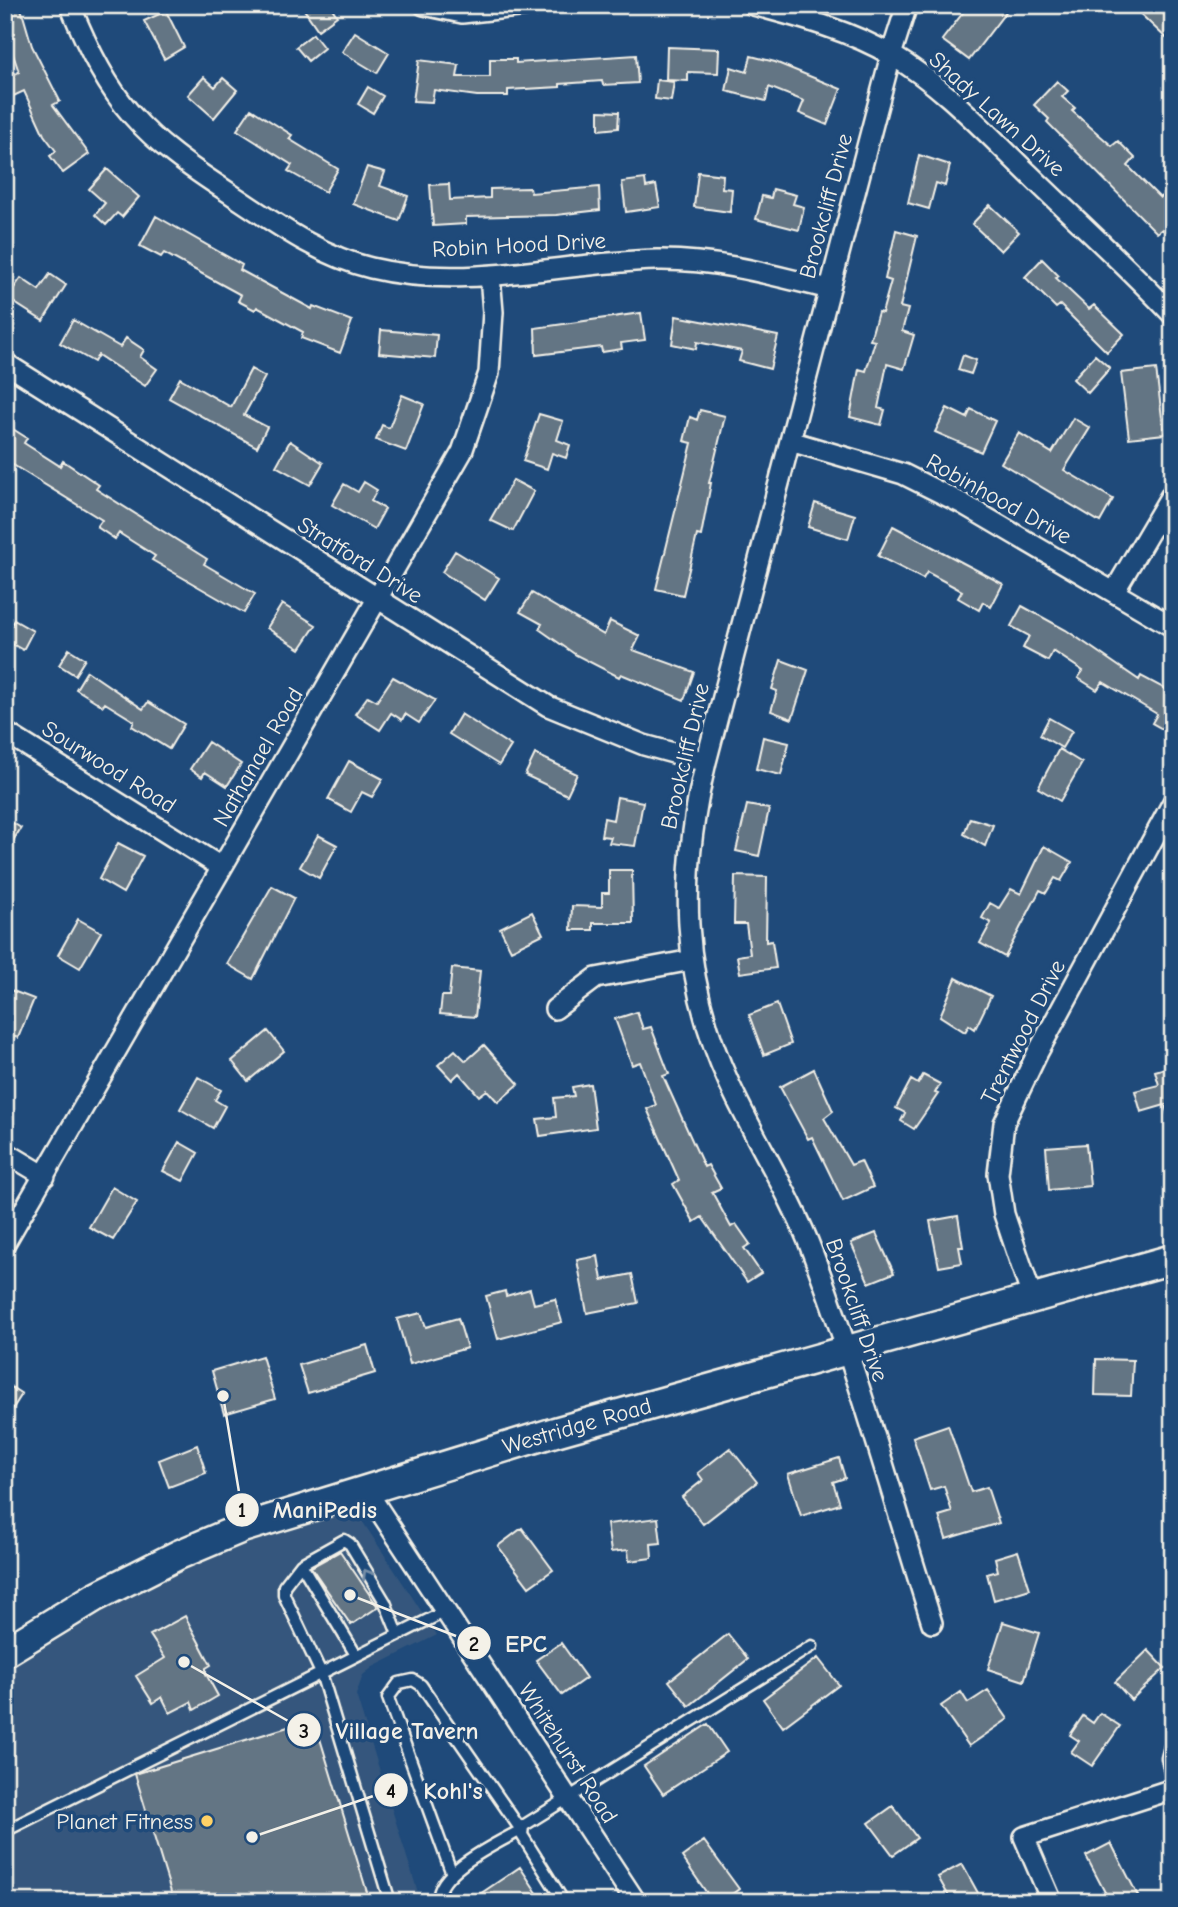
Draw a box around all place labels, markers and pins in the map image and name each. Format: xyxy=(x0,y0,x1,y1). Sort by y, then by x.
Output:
callout: ManiPedis xyxy=(224,1487,391,1532)
callout: EPC xyxy=(456,1621,561,1666)
callout: Village Tavern xyxy=(286,1708,492,1753)
callout: Kohl's xyxy=(374,1768,496,1813)
place label: Planet Fitness xyxy=(56,1808,193,1835)
marker: Planet Fitness xyxy=(199,1813,215,1829)

